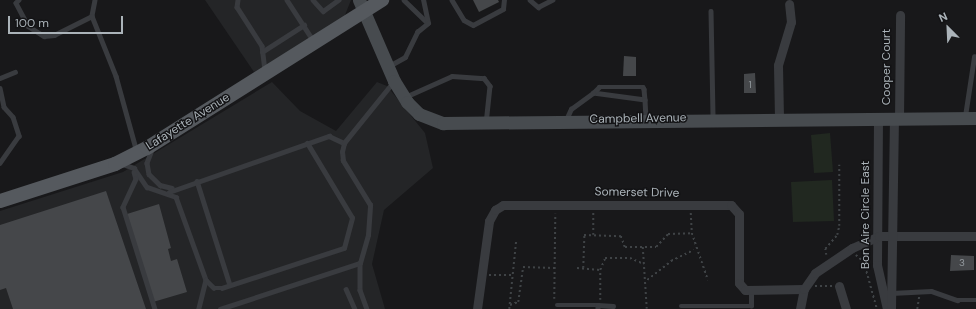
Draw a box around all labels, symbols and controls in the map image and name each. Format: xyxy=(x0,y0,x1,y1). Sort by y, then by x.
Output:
scale bar xyxy=(10,8,125,34)
north arrow xyxy=(928,8,968,48)
text: N xyxy=(937,9,950,25)
text: 100 m xyxy=(15,15,49,31)
street label: Cooper Court xyxy=(880,29,894,105)
house number: 1 xyxy=(748,79,752,91)
street label: Lafayette Avenue xyxy=(144,91,232,153)
street label: Campbell Avenue xyxy=(589,111,687,127)
street label: Bon Aire Circle East xyxy=(859,161,873,269)
street label: Somerset Drive xyxy=(594,185,680,201)
house number: 3 xyxy=(959,257,965,269)

